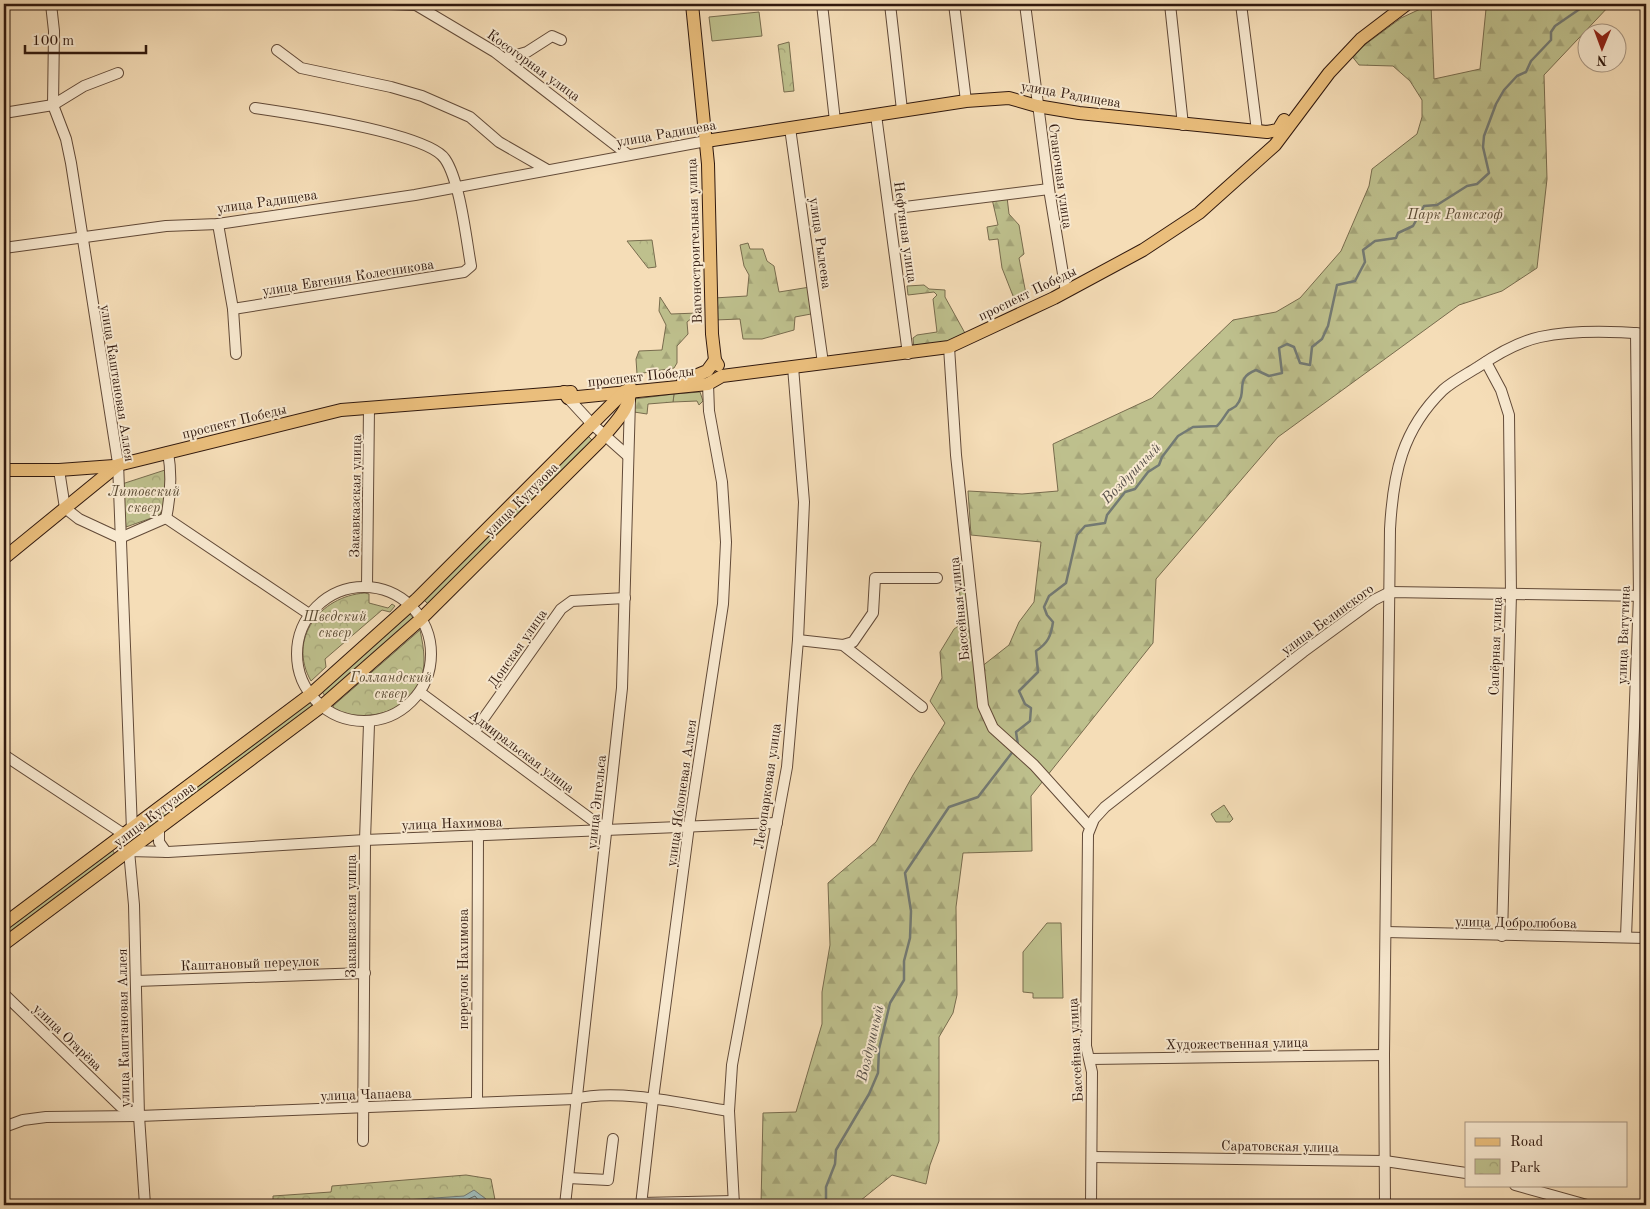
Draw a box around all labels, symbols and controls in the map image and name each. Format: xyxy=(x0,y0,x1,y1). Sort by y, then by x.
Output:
scale bar xyxy=(25,22,146,54)
north arrow xyxy=(1578,22,1628,72)
street label: Косогорная улица xyxy=(484,27,583,104)
text: 100 m xyxy=(32,34,74,49)
text: N xyxy=(1596,53,1607,67)
street label: улица Радищева xyxy=(1020,79,1122,111)
street label: улица Радищева xyxy=(615,118,717,150)
street label: Станочная улица xyxy=(1046,123,1074,230)
street label: Вагоностроительная улица xyxy=(685,158,705,324)
street label: Нефтяная улица xyxy=(890,181,919,284)
street label: улица Радищева xyxy=(216,188,318,216)
street label: улица Рылеева xyxy=(807,197,833,290)
park label: Парк Ратсхоф xyxy=(1406,208,1503,223)
street label: улица Евгения Колесникова xyxy=(261,257,435,299)
street label: проспект Победы xyxy=(976,264,1079,324)
street label: улица Каштановая Аллея xyxy=(98,304,136,463)
street label: проспект Победы xyxy=(587,364,695,390)
street label: проспект Победы xyxy=(181,402,288,442)
street label: Закавказская улица xyxy=(348,434,364,558)
water label: Воздушный xyxy=(1099,440,1165,508)
street label: улица Кутузова xyxy=(482,460,561,539)
park label: Литовский сквер xyxy=(108,485,180,516)
street label: Бассейная улица xyxy=(948,556,972,662)
street label: улица Белинского xyxy=(1279,582,1377,658)
street label: улица Ватутина xyxy=(1615,585,1633,685)
street label: Сапёрная улица xyxy=(1487,596,1505,696)
street label: Донская улица xyxy=(486,607,550,690)
park label: Шведский сквер xyxy=(302,610,367,641)
park label: Голландский сквер xyxy=(349,671,432,702)
street label: Адмиральская улица xyxy=(466,708,577,796)
street label: улица Яблоневая Аллея xyxy=(665,719,699,868)
street label: Лесопарковая улица xyxy=(752,722,784,850)
street label: улица Энгельса xyxy=(585,754,609,850)
street label: улица Кутузова xyxy=(111,780,198,850)
street label: улица Нахимова xyxy=(401,815,503,833)
street label: Закавказская улица xyxy=(345,854,359,978)
street label: переулок Нахимова xyxy=(457,909,471,1029)
street label: улица Добролюбова xyxy=(1455,915,1577,931)
street label: улица Каштановая Аллея xyxy=(116,948,132,1108)
street label: Каштановый переулок xyxy=(180,955,320,973)
street label: Бассейная улица xyxy=(1066,997,1086,1103)
street label: улица Огарёва xyxy=(30,1002,104,1074)
water label: Воздушный xyxy=(855,1003,888,1084)
street label: Художественная улица xyxy=(1166,1036,1309,1052)
street label: улица Чапаева xyxy=(320,1086,412,1104)
legend xyxy=(1465,1122,1628,1186)
text: Road xyxy=(1510,1135,1544,1150)
street label: Саратовская улица xyxy=(1221,1139,1339,1155)
text: Park xyxy=(1510,1161,1541,1176)

